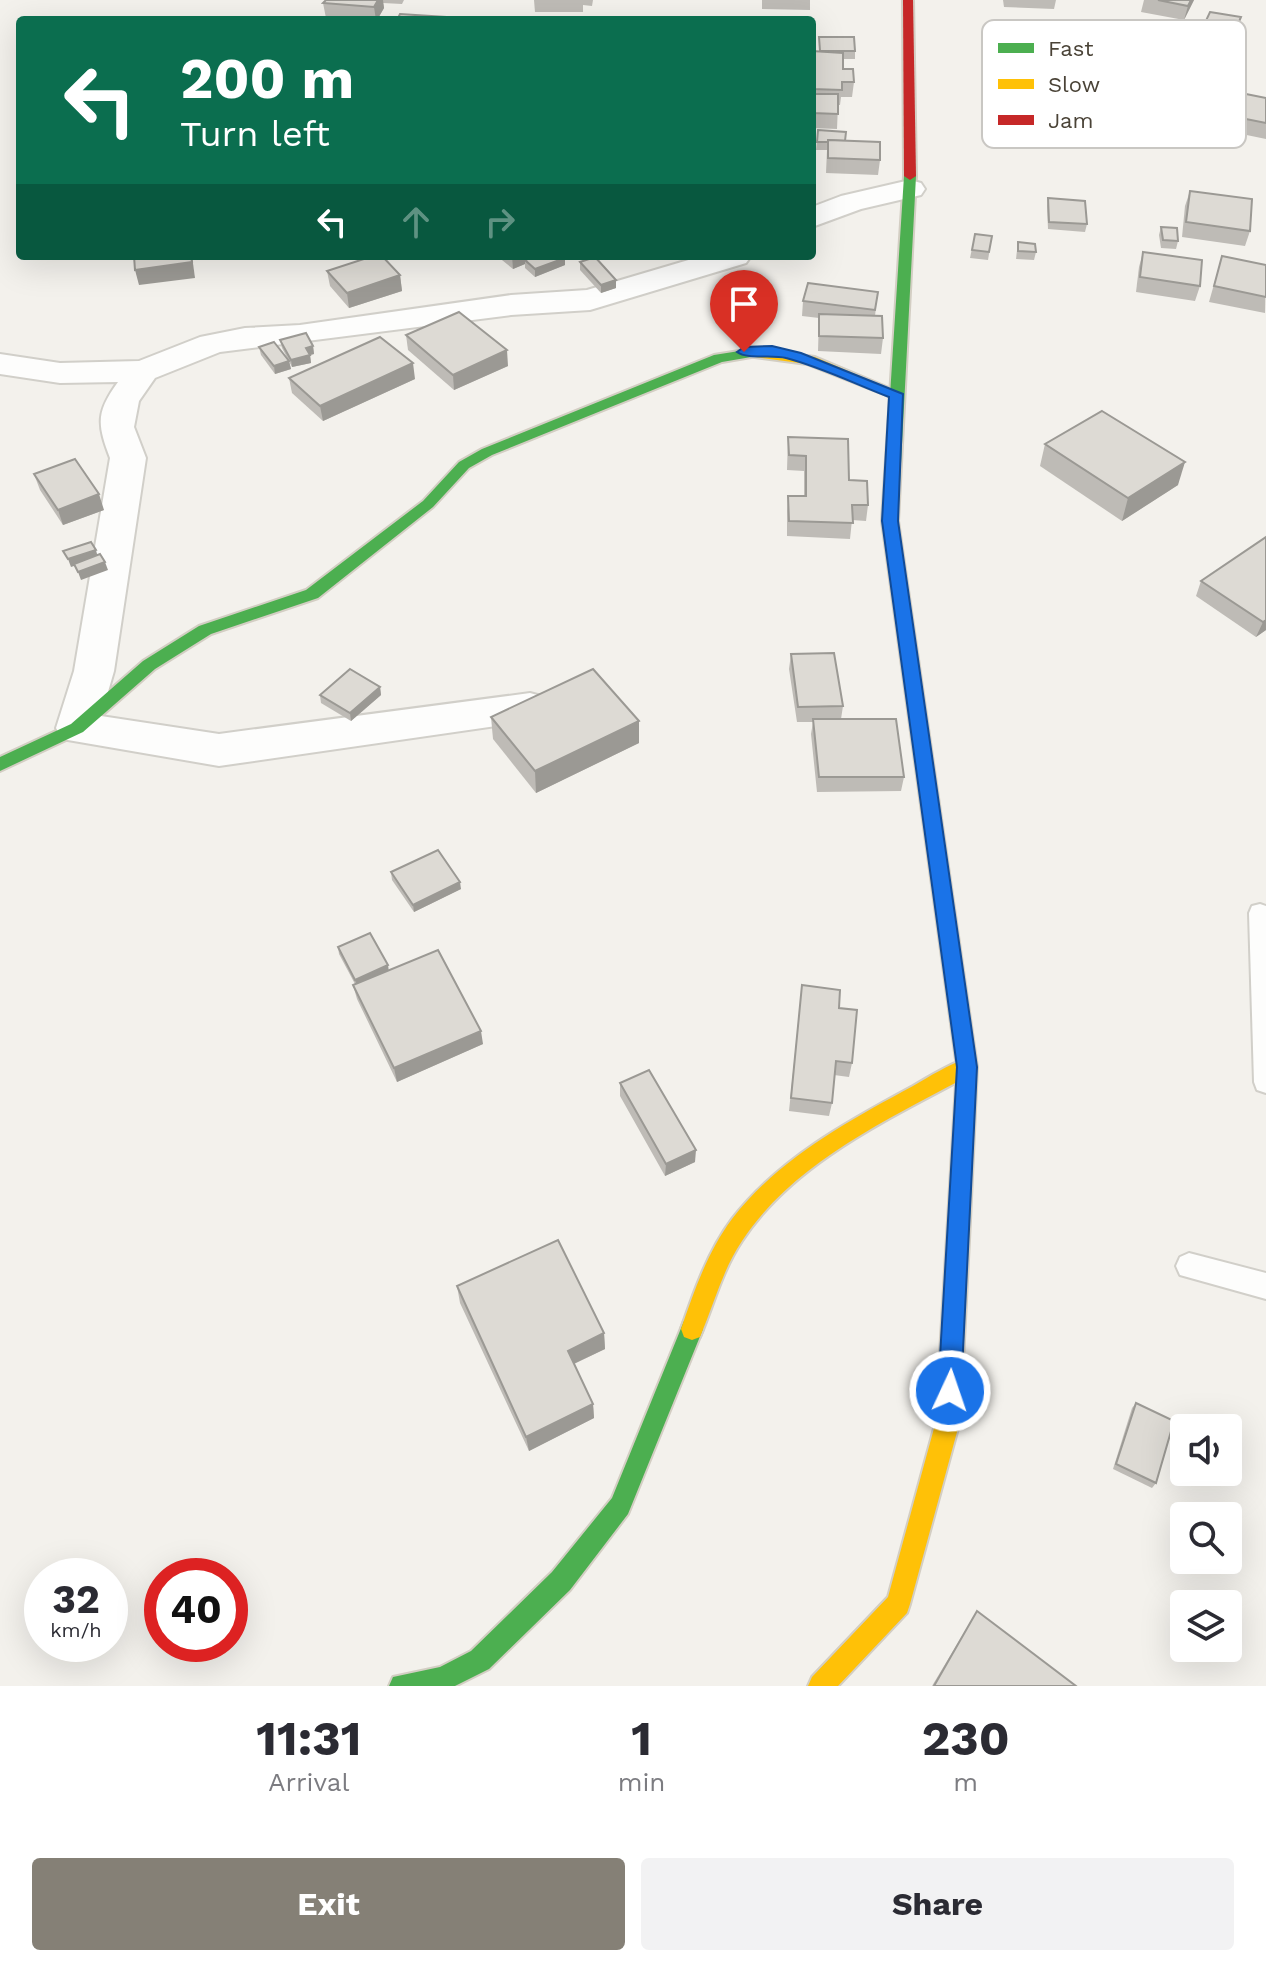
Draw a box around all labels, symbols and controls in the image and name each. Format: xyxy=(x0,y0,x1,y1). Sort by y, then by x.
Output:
legend xyxy=(982,20,1246,148)
text: Fast xyxy=(1048,36,1094,61)
text: 200 m xyxy=(180,46,354,112)
icon: left xyxy=(48,48,152,152)
text: Slow xyxy=(1048,72,1100,97)
text: Jam xyxy=(1048,108,1093,133)
text: Turn left xyxy=(180,113,330,155)
icon: left xyxy=(310,200,354,244)
icon: ahead xyxy=(394,200,438,244)
icon: right xyxy=(478,200,522,244)
pin xyxy=(710,270,778,352)
icon: arrive xyxy=(722,282,766,326)
position arrow xyxy=(908,1349,992,1433)
map controls xyxy=(1170,1414,1242,1662)
button: sound xyxy=(1170,1414,1242,1486)
button: search xyxy=(1170,1502,1242,1574)
speed limit sign: 40 xyxy=(144,1558,248,1662)
text: 32 xyxy=(52,1576,100,1623)
button: layers xyxy=(1170,1590,1242,1662)
text: km/h xyxy=(50,1618,102,1642)
text: 11:31 xyxy=(256,1710,361,1767)
text: 1 xyxy=(631,1710,652,1767)
text: 230 xyxy=(922,1710,1010,1767)
text: Arrival xyxy=(268,1767,349,1797)
text: min xyxy=(618,1767,665,1797)
text: m xyxy=(953,1767,978,1797)
button: Exit xyxy=(32,1858,625,1950)
button: Share xyxy=(641,1858,1234,1950)

